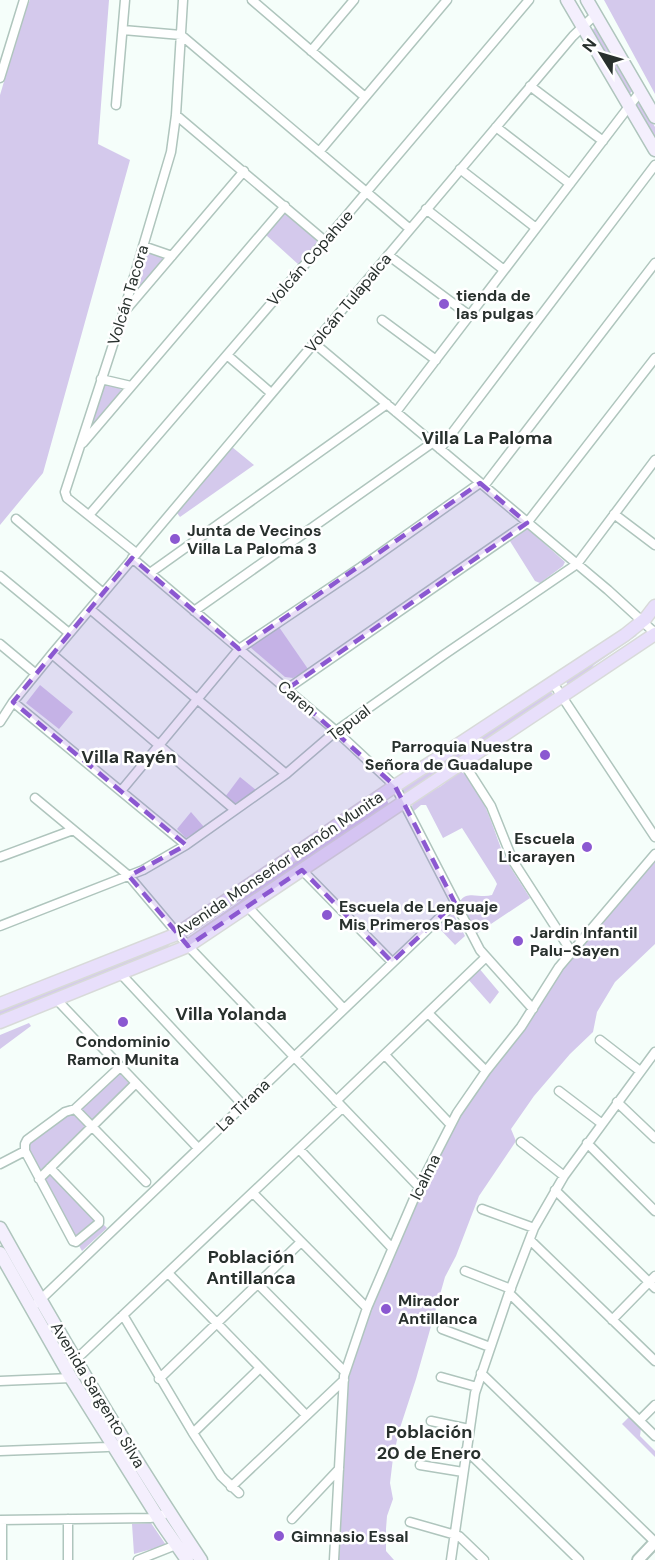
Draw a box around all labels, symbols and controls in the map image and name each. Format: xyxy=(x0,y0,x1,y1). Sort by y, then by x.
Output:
north arrow xyxy=(571,24,631,84)
text: N xyxy=(578,34,601,56)
street label: Volcán Copahue xyxy=(262,205,358,311)
street label: Volcán Tacora xyxy=(103,242,153,348)
street label: Volcán Tulapalca xyxy=(300,249,396,357)
place label: tienda de las pulgas xyxy=(456,285,534,324)
marker: tienda de las pulgas xyxy=(437,297,451,311)
district label: Villa La Paloma xyxy=(421,426,553,450)
place label: Junta de Vecinos Villa La Paloma 3 xyxy=(187,520,322,559)
marker: Junta de Vecinos Villa La Paloma 3 xyxy=(168,532,182,546)
street label: Caren xyxy=(273,676,321,720)
street label: Tepual xyxy=(323,700,375,746)
place label: Parroquia Nuestra Señora de Guadalupe xyxy=(365,736,533,775)
district label: Villa Rayén xyxy=(81,745,177,769)
marker: Parroquia Nuestra Señora de Guadalupe xyxy=(538,748,552,762)
street label: Avenida Monseñor Ramón Munita xyxy=(171,786,387,942)
place label: Escuela Licarayen xyxy=(498,828,575,867)
marker: Escuela Licarayen xyxy=(580,840,594,854)
place label: Escuela de Lenguaje Mis Primeros Pasos xyxy=(339,896,498,935)
marker: Escuela de Lenguaje Mis Primeros Pasos xyxy=(320,908,334,922)
place label: Jardin Infantil Palu-Sayen xyxy=(530,922,638,961)
marker: Jardin Infantil Palu-Sayen xyxy=(511,934,525,948)
district label: Villa Yolanda xyxy=(175,1002,287,1026)
marker: Condominio Ramon Munita xyxy=(116,1015,130,1029)
place label: Condominio Ramon Munita xyxy=(67,1031,179,1070)
street label: La Tirana xyxy=(212,1074,274,1136)
street label: Icalma xyxy=(405,1151,445,1203)
district label: Población Antillanca xyxy=(206,1245,296,1290)
place label: Mirador Antillanca xyxy=(398,1290,477,1329)
marker: Mirador Antillanca xyxy=(379,1302,393,1316)
street label: Avenida Sargento Silva xyxy=(46,1318,150,1472)
district label: Población 20 de Enero xyxy=(377,1420,481,1465)
place label: Gimnasio Essal xyxy=(291,1526,409,1547)
marker: Gimnasio Essal xyxy=(272,1529,286,1543)

